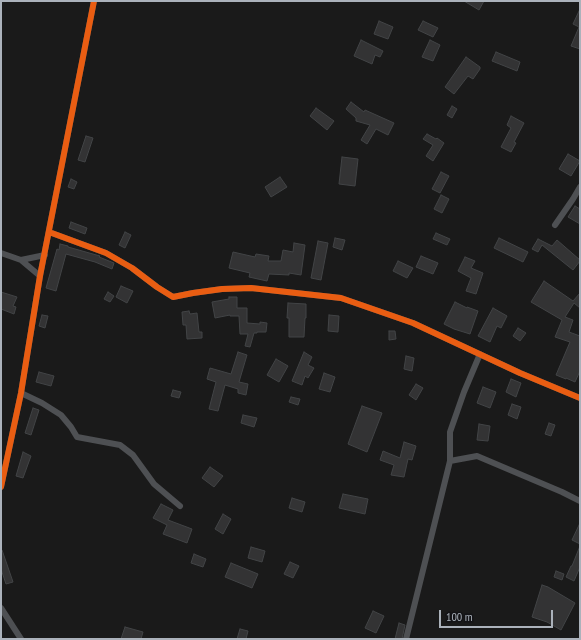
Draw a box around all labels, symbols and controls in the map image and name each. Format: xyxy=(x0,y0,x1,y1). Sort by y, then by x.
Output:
scale bar xyxy=(441,602,555,628)
text: 100 m xyxy=(446,609,473,624)

